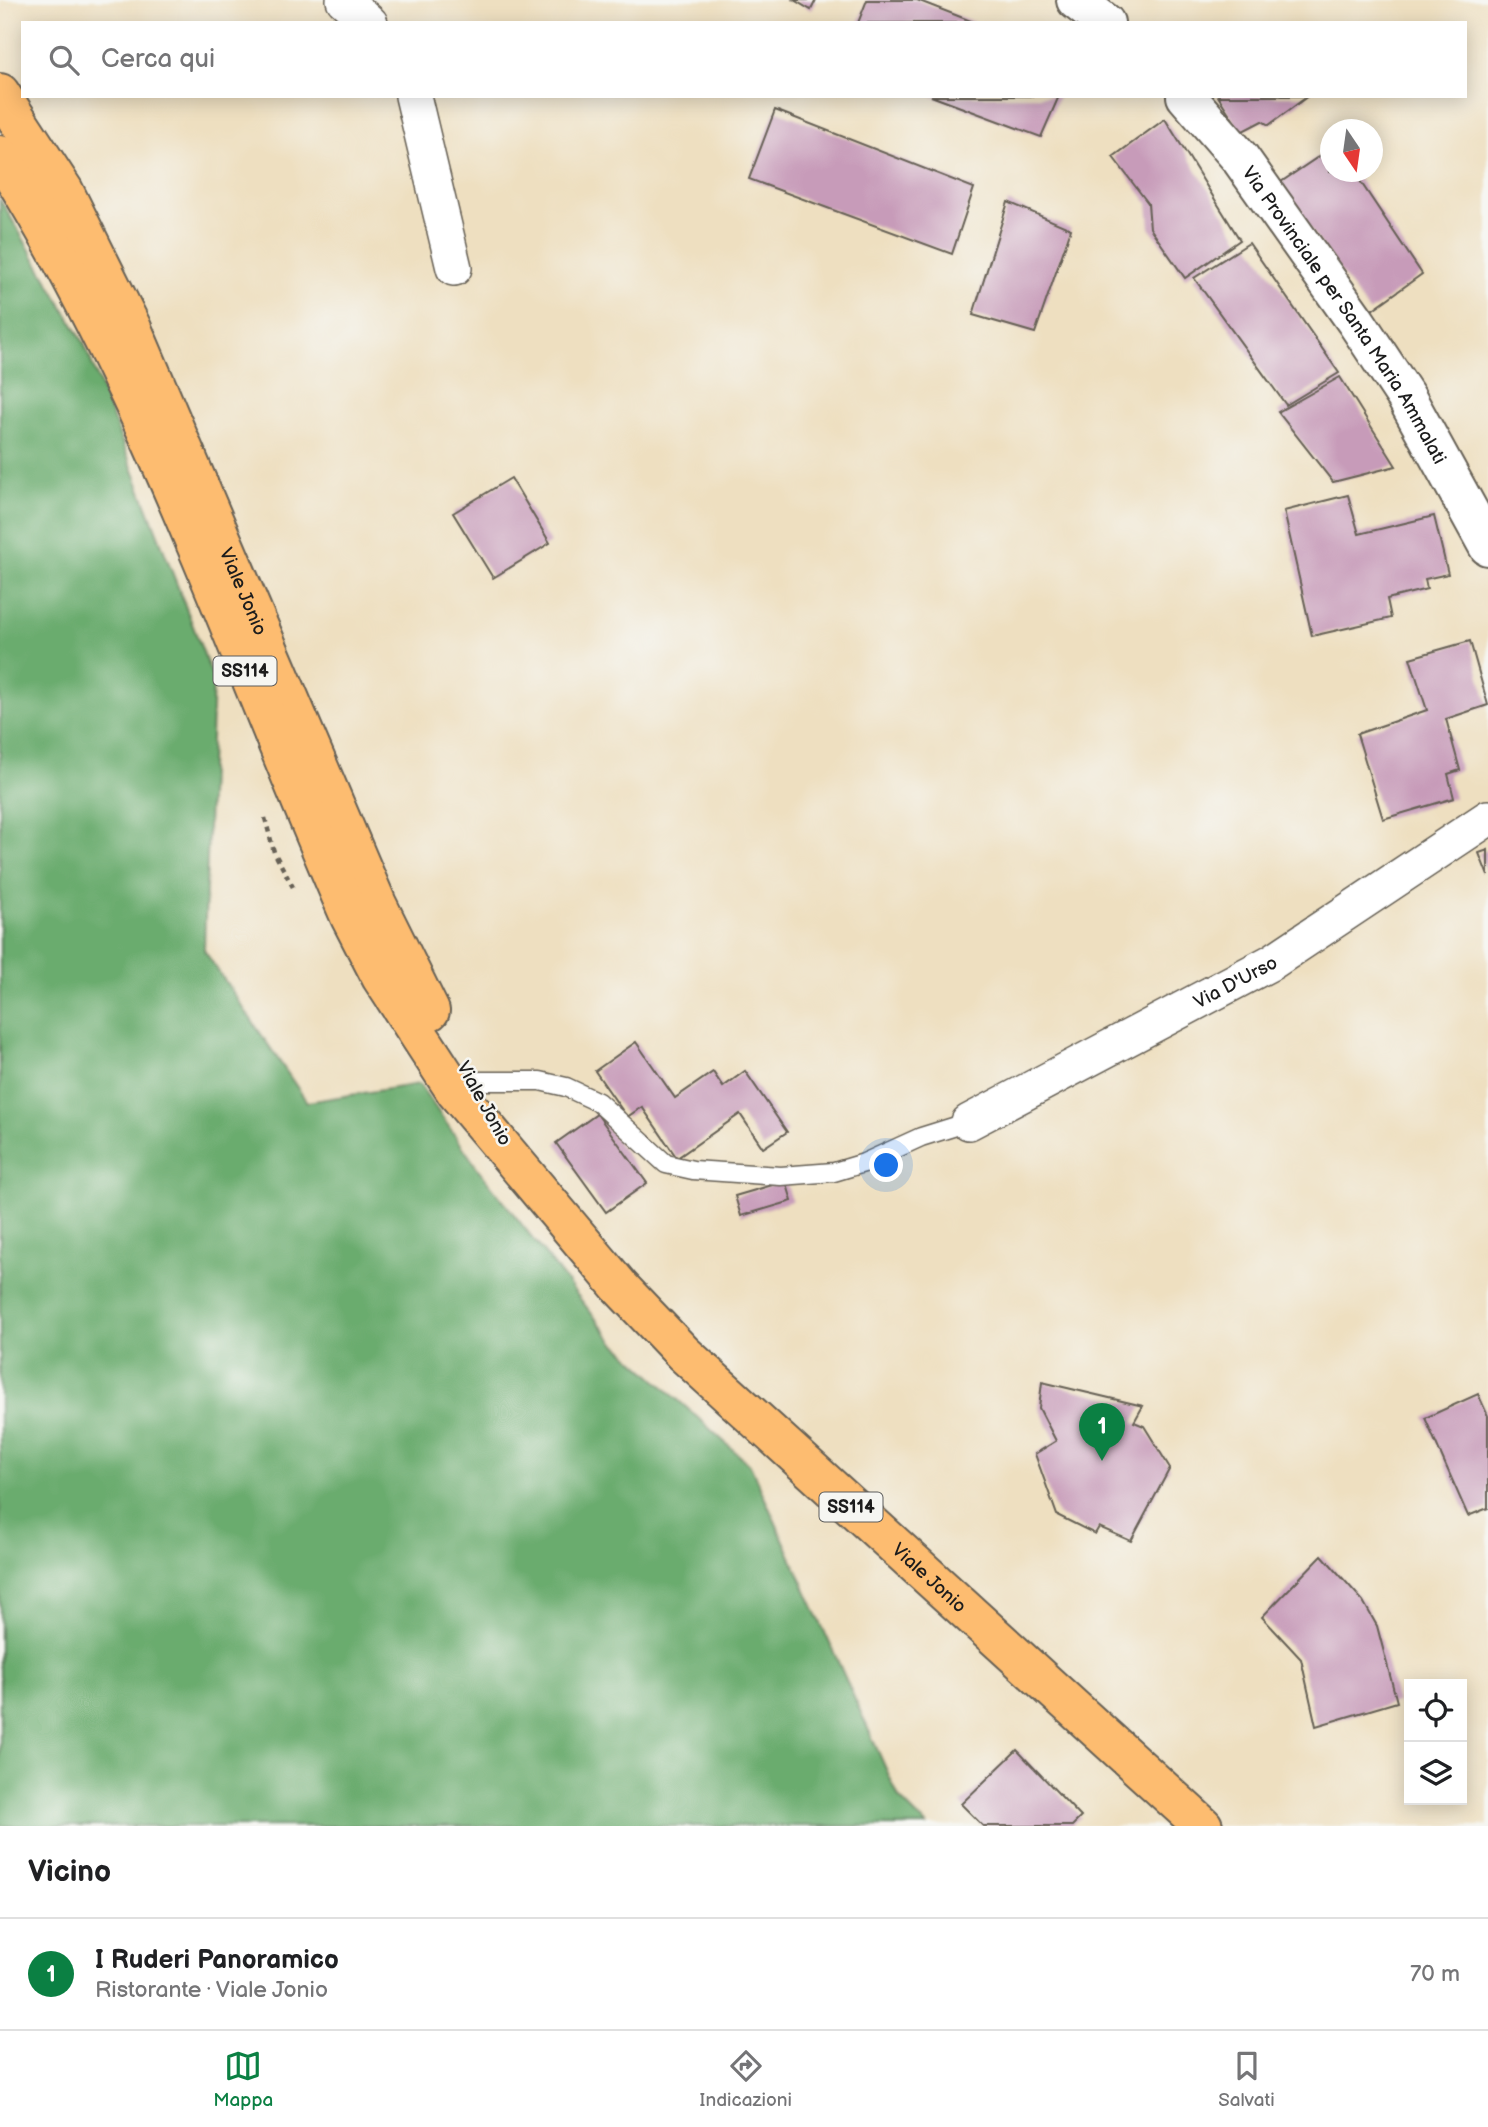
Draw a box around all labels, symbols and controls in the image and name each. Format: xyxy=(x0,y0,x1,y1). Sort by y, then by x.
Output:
search box xyxy=(21,21,1467,98)
icon: search xyxy=(45,41,83,79)
text: Cerca qui xyxy=(101,44,215,75)
north arrow xyxy=(1320,119,1383,182)
street label: Via Provinciale per Santa Maria Ammalati xyxy=(1237,162,1451,468)
street label: Viale Jonio xyxy=(214,545,271,639)
road number: SS114 xyxy=(214,656,276,686)
street label: Via D'Urso xyxy=(1190,951,1282,1014)
street label: Viale Jonio xyxy=(451,1058,516,1150)
your location xyxy=(869,1148,903,1182)
pin: 1 xyxy=(1079,1403,1125,1461)
road number: SS114 xyxy=(820,1492,882,1522)
street label: Viale Jonio xyxy=(887,1539,971,1618)
map controls xyxy=(1404,1679,1467,1805)
button: locate xyxy=(1404,1679,1467,1742)
button: layers xyxy=(1404,1742,1467,1805)
text: Vicino xyxy=(28,1854,111,1890)
text: I Ruderi Panoramico xyxy=(95,1945,339,1976)
text: 1 xyxy=(46,1960,56,1988)
text: 70 m xyxy=(1410,1960,1460,1988)
text: Ristorante · Viale Jonio xyxy=(95,1976,328,2004)
tab: Mappa xyxy=(213,2047,273,2112)
tab: Indicazioni xyxy=(700,2047,792,2112)
tab: Salvati xyxy=(1218,2047,1275,2112)

